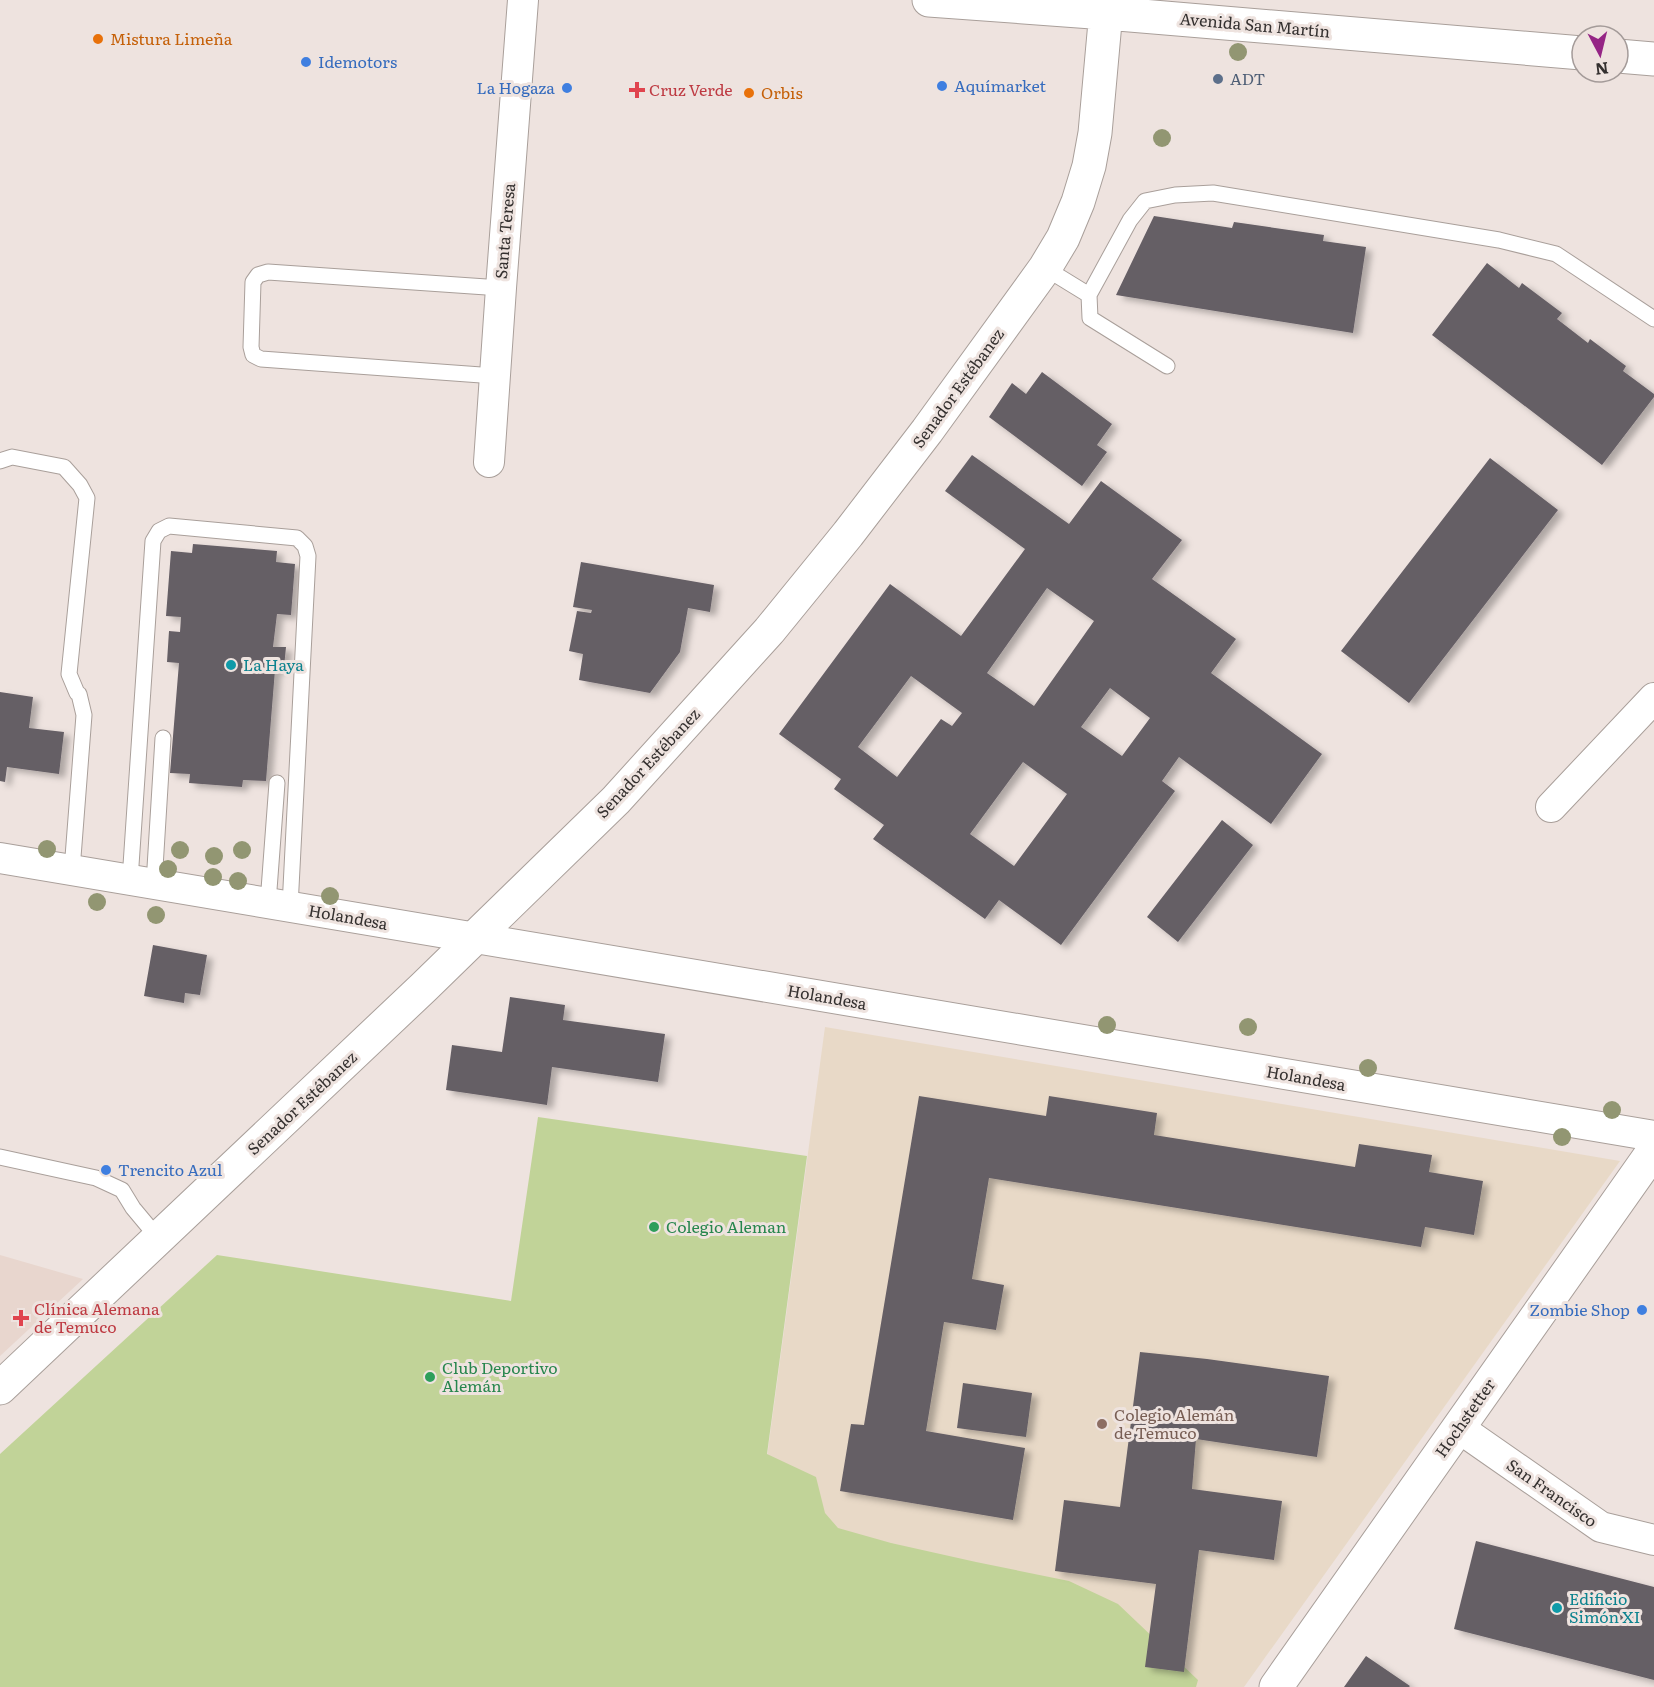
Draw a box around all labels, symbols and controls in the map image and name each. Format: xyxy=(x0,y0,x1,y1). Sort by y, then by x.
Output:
street label: Avenida San Martín xyxy=(1179,5,1332,43)
north arrow xyxy=(1570,24,1630,84)
place label: Mistura Limeña xyxy=(110,26,233,50)
marker: Mistura Limeña xyxy=(91,32,105,46)
place label: Idemotors xyxy=(318,49,397,73)
marker: Idemotors xyxy=(299,55,313,69)
text: N xyxy=(1594,57,1610,83)
place label: ADT xyxy=(1230,66,1266,90)
marker: ADT xyxy=(1211,72,1225,86)
place label: Aquímarket xyxy=(954,73,1046,97)
place label: La Hogaza xyxy=(477,75,555,99)
place label: Cruz Verde xyxy=(649,77,733,101)
marker: Aquímarket xyxy=(935,79,949,93)
place label: Orbis xyxy=(761,80,803,104)
marker: La Hogaza xyxy=(560,81,574,95)
marker: Cruz Verde xyxy=(630,83,644,97)
marker: Orbis xyxy=(742,86,756,100)
street label: Santa Teresa xyxy=(488,182,520,280)
street label: Senador Estébanez xyxy=(906,322,1009,452)
place label: La Haya xyxy=(243,652,304,676)
marker: La Haya xyxy=(224,658,238,672)
street label: Senador Estébanez xyxy=(590,702,705,823)
street label: Holandesa xyxy=(307,897,390,935)
street label: Holandesa xyxy=(786,977,869,1015)
street label: Senador Estébanez xyxy=(241,1045,362,1160)
street label: Holandesa xyxy=(1265,1058,1348,1096)
place label: Trencito Azul xyxy=(118,1157,222,1181)
marker: Trencito Azul xyxy=(99,1163,113,1177)
place label: Colegio Aleman xyxy=(666,1214,787,1238)
marker: Colegio Aleman xyxy=(647,1220,661,1234)
place label: Clínica Alemana de Temuco xyxy=(34,1296,160,1338)
place label: Zombie Shop xyxy=(1530,1297,1630,1321)
marker: Zombie Shop xyxy=(1635,1303,1649,1317)
marker: Clínica Alemana de Temuco xyxy=(12,1309,30,1327)
place label: Club Deportivo Alemán xyxy=(442,1355,558,1397)
marker: Club Deportivo Alemán xyxy=(423,1370,437,1384)
street label: Hochstetter xyxy=(1428,1373,1500,1462)
place label: Colegio Alemán de Temuco xyxy=(1114,1402,1235,1444)
marker: Colegio Alemán de Temuco xyxy=(1095,1417,1109,1431)
street label: San Francisco xyxy=(1502,1452,1603,1532)
place label: Edificio Simón XI xyxy=(1569,1586,1640,1628)
marker: Edificio Simón XI xyxy=(1550,1601,1564,1615)

